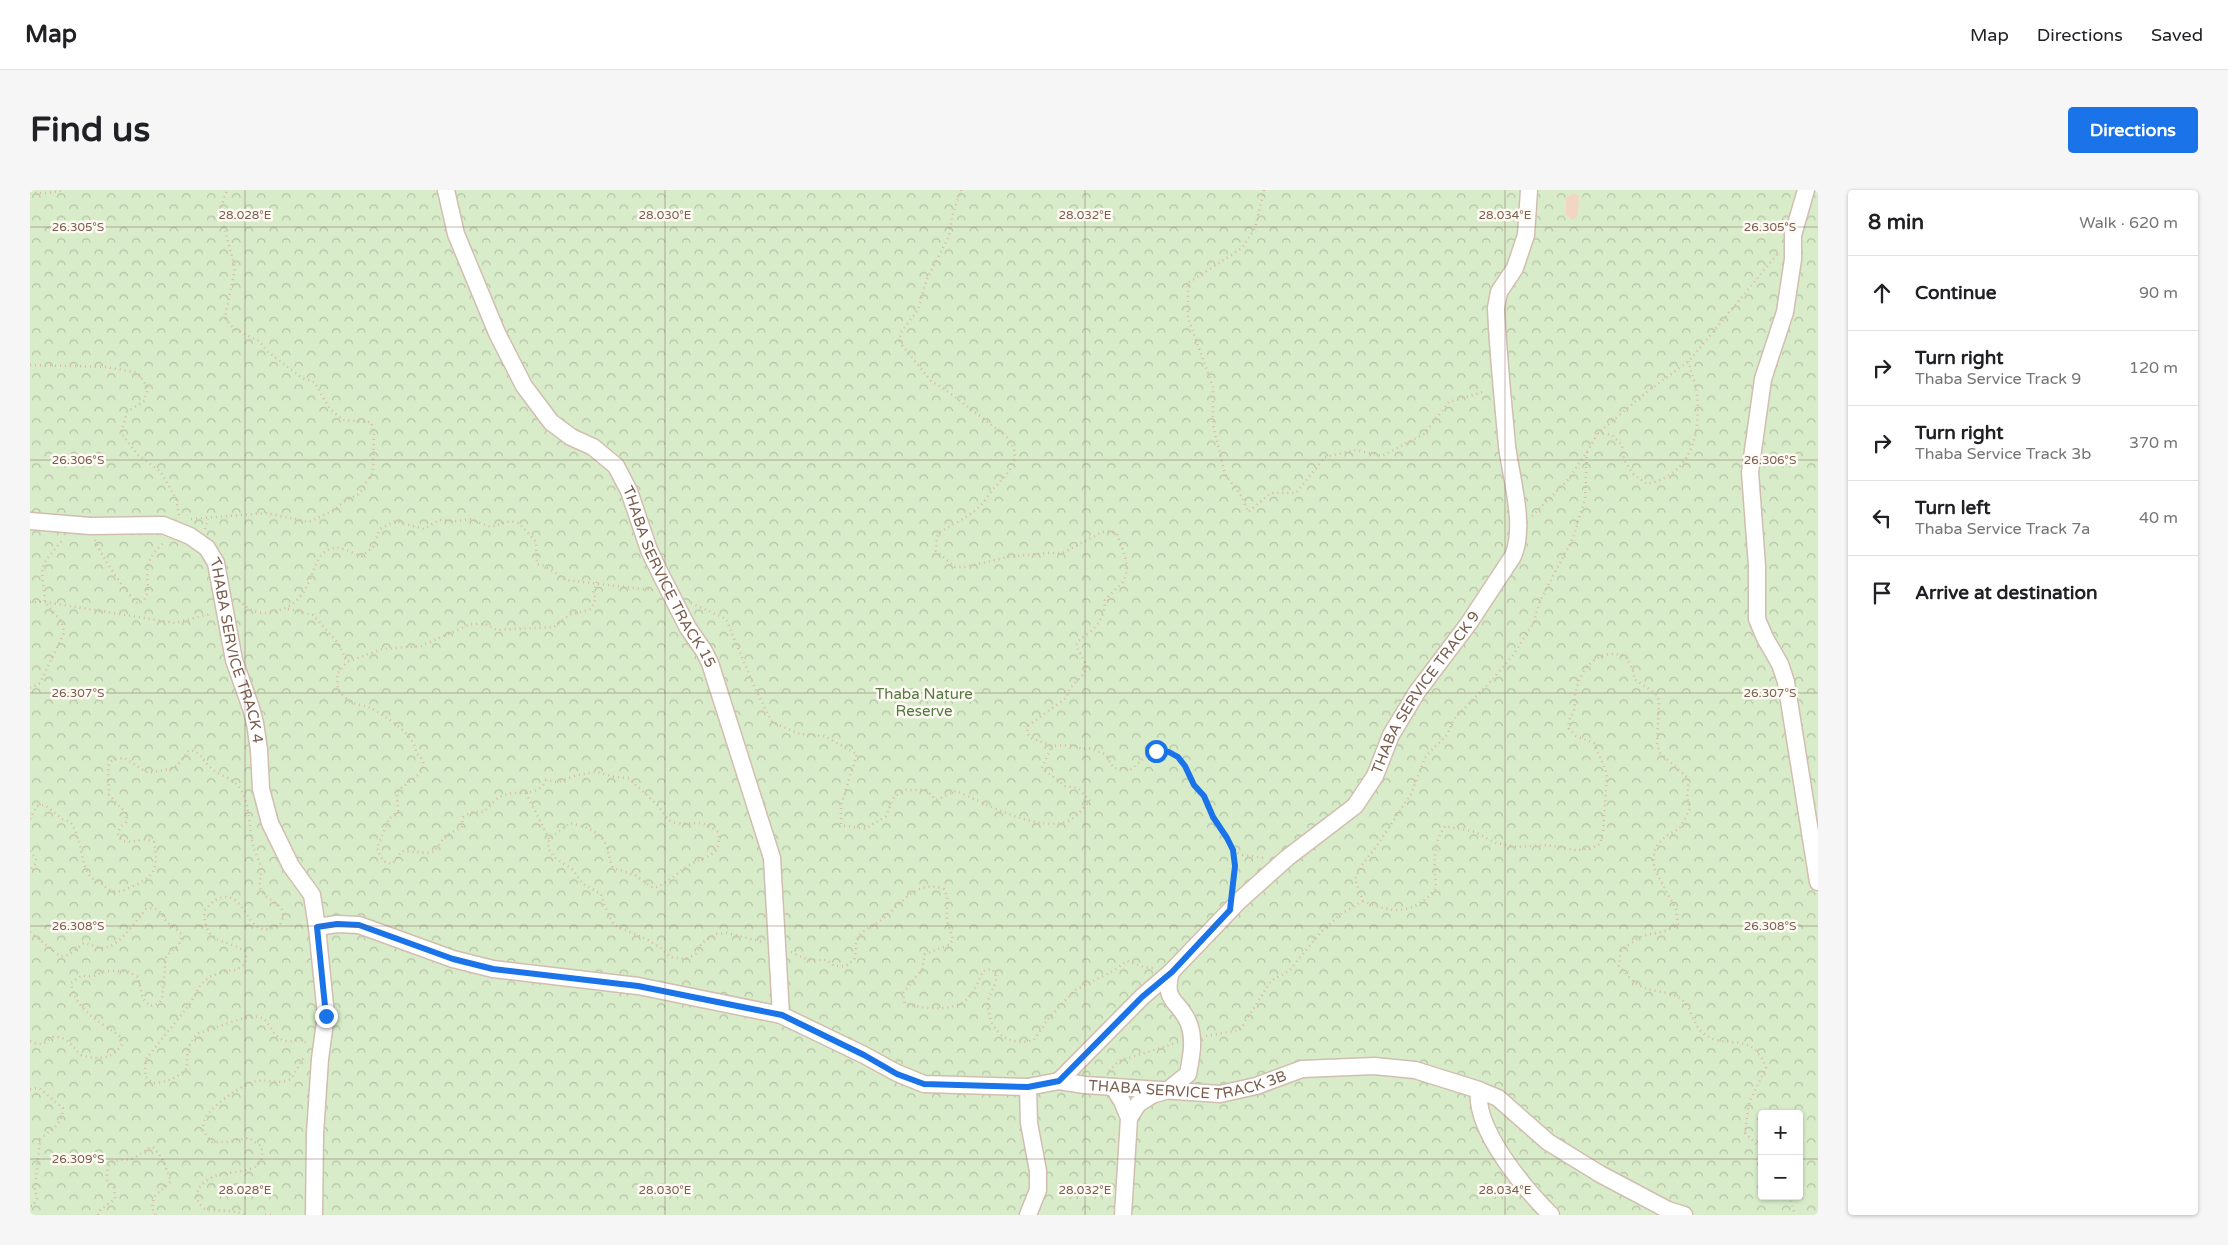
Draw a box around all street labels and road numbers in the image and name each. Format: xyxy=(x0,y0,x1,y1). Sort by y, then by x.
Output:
street label: THABA SERVICE TRACK 15 xyxy=(619,483,720,670)
street label: THABA SERVICE TRACK 4 xyxy=(206,554,267,744)
street label: THABA SERVICE TRACK 9 xyxy=(1368,608,1483,776)
street label: THABA SERVICE TRACK 3B xyxy=(1088,1067,1289,1103)

